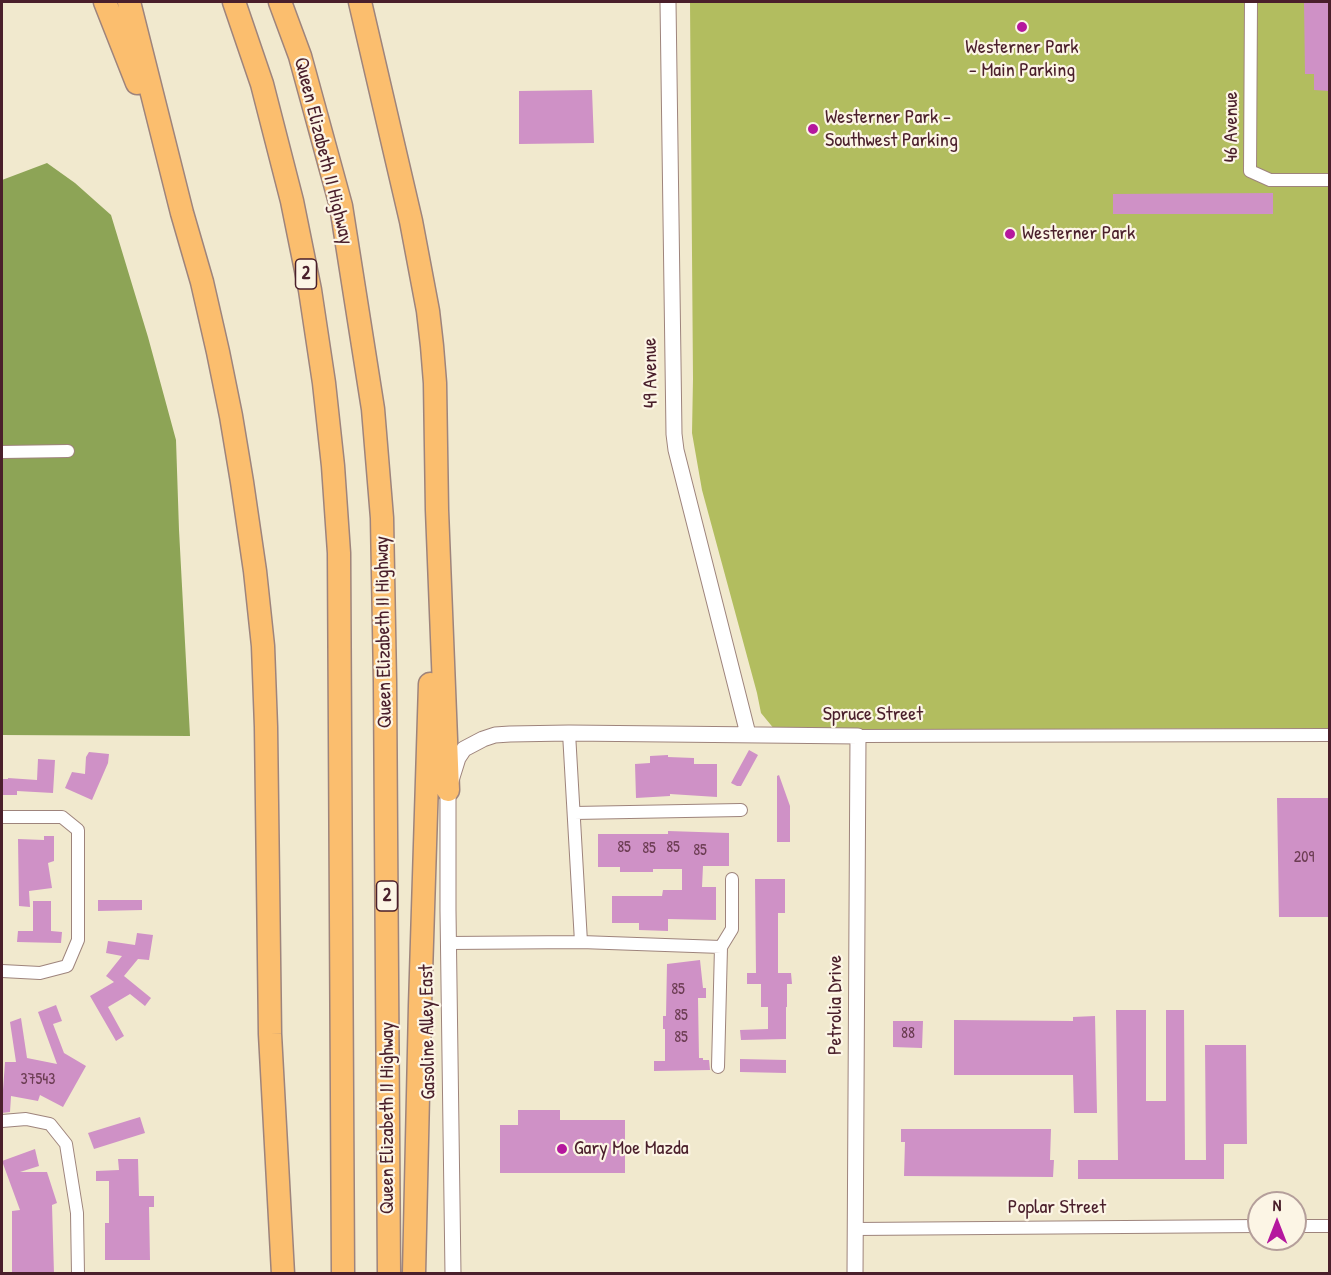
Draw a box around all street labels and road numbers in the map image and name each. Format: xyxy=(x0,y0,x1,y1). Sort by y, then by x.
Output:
street label: Queen Elizabeth II Highway xyxy=(288,55,358,247)
street label: 46 Avenue xyxy=(1220,92,1244,162)
road number: 2 xyxy=(296,259,316,289)
street label: 49 Avenue xyxy=(638,338,664,408)
street label: Queen Elizabeth II Highway xyxy=(370,536,398,728)
street label: Spruce Street xyxy=(823,703,923,727)
road number: 2 xyxy=(376,881,398,911)
street label: Petrolia Drive xyxy=(824,955,848,1055)
street label: Gasoline Alley East xyxy=(415,964,441,1100)
street label: Queen Elizabeth II Highway xyxy=(376,1022,400,1214)
street label: Poplar Street xyxy=(1008,1196,1106,1220)

